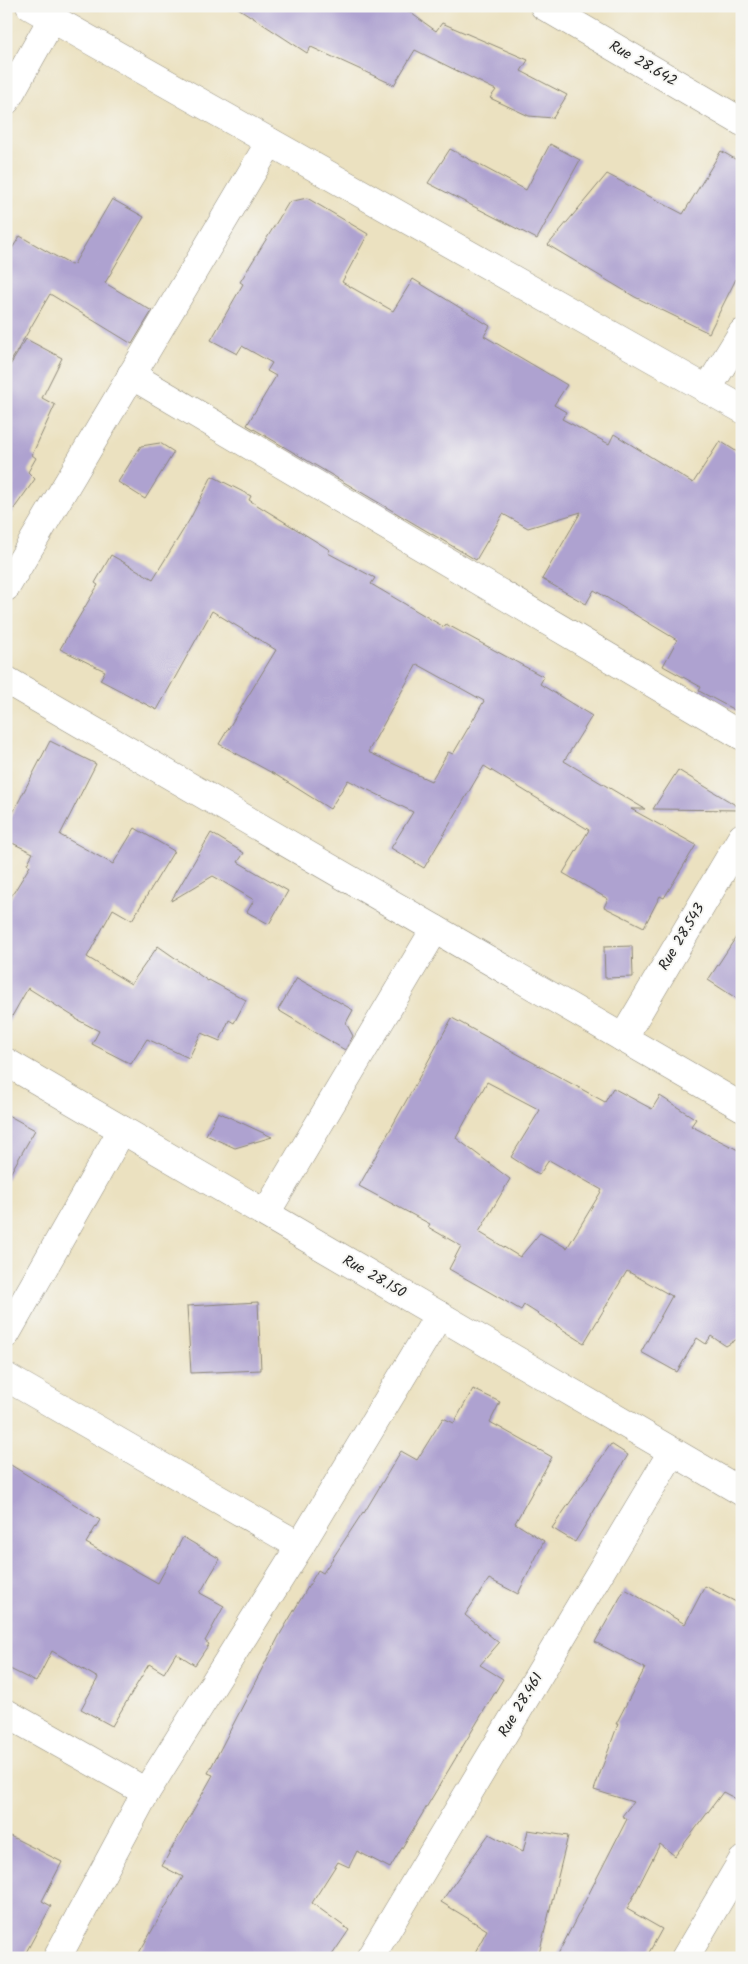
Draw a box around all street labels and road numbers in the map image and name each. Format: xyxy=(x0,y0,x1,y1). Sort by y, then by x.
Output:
street label: Rue 28.642 xyxy=(604,35,682,93)
street label: Rue 28.543 xyxy=(652,898,712,975)
street label: Rue 28.150 xyxy=(338,1249,411,1305)
street label: Rue 28.461 xyxy=(492,1668,550,1742)

